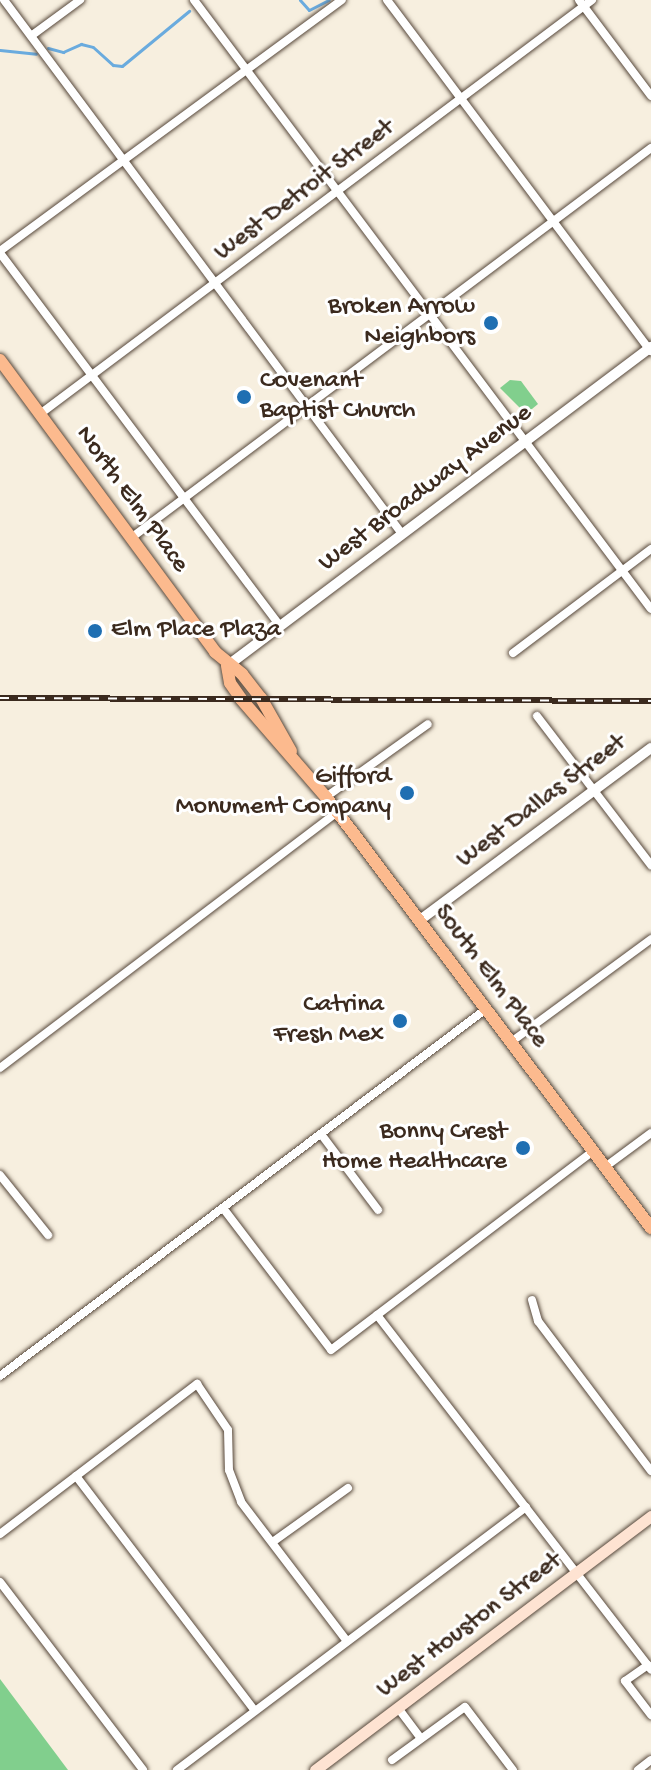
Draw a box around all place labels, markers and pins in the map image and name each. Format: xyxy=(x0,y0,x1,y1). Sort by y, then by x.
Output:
place label: Broken Arrow Neighbors xyxy=(328,292,475,354)
marker: Broken Arrow Neighbors xyxy=(482,314,500,332)
place label: Covenant Baptist Church xyxy=(260,366,415,428)
marker: Covenant Baptist Church xyxy=(235,388,253,406)
place label: Elm Place Plaza xyxy=(111,615,281,647)
marker: Elm Place Plaza xyxy=(86,622,104,640)
place label: Gifford Monument Company xyxy=(175,762,391,824)
marker: Gifford Monument Company xyxy=(398,784,416,802)
place label: Catrina Fresh Mex xyxy=(273,990,384,1052)
marker: Catrina Fresh Mex xyxy=(391,1012,409,1030)
place label: Bonny Crest Home Healthcare xyxy=(322,1117,507,1178)
marker: Bonny Crest Home Healthcare xyxy=(514,1139,532,1157)

